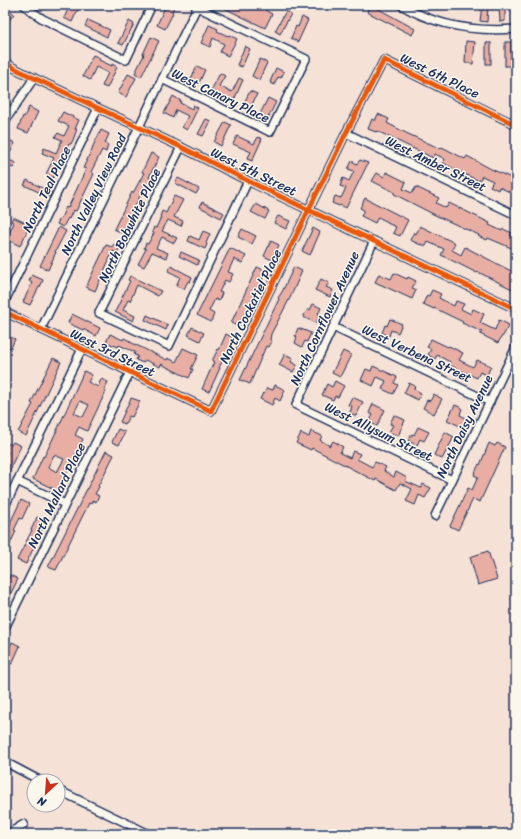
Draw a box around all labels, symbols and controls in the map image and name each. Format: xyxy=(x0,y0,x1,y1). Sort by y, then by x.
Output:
street label: West 6th Place xyxy=(396,46,484,105)
street label: West Canary Place xyxy=(168,62,274,129)
street label: North Valley View Road xyxy=(54,128,133,259)
street label: West Amber Street xyxy=(381,129,491,198)
street label: West 5th Street xyxy=(207,141,301,202)
street label: North Teal Place xyxy=(16,142,77,236)
street label: North Bobwhite Place xyxy=(92,164,167,286)
street label: North Cockatiel Place xyxy=(213,245,288,368)
street label: North Cornflower Avenue xyxy=(283,247,366,389)
street label: West Verbena Street xyxy=(358,318,476,389)
street label: West 3rd Street xyxy=(66,322,160,383)
street label: North Daisy Avenue xyxy=(429,371,499,482)
street label: West Allysum Street xyxy=(321,395,437,468)
street label: North Mallard Place xyxy=(21,438,92,552)
north arrow xyxy=(26,773,66,813)
text: N xyxy=(34,791,50,812)

